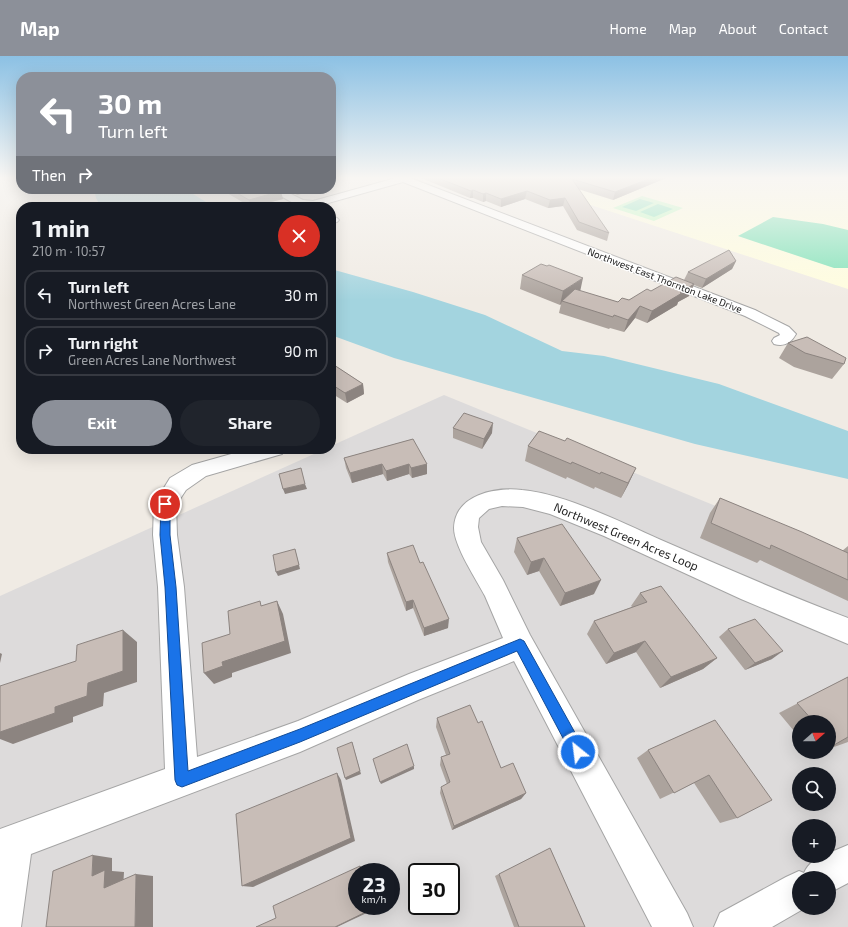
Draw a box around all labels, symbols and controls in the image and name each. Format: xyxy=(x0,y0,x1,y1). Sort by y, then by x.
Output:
text: Map xyxy=(20,17,60,40)
text: Home xyxy=(610,20,647,37)
text: Map xyxy=(669,20,697,37)
text: About xyxy=(719,20,757,37)
text: Contact xyxy=(779,20,828,37)
text: 30 m xyxy=(98,86,162,120)
icon: left xyxy=(32,88,84,140)
text: Turn left xyxy=(98,120,168,142)
icon: right xyxy=(74,164,96,186)
text: Then xyxy=(32,166,66,184)
text: 1 min xyxy=(32,213,90,242)
button: close xyxy=(278,215,320,257)
text: 210 m · 10:57 xyxy=(32,243,105,259)
street label: Northwest East Thornton Lake Drive xyxy=(586,245,744,315)
text: Turn left xyxy=(68,278,129,296)
icon: left xyxy=(34,284,56,306)
text: 30 m xyxy=(284,286,318,304)
text: Northwest Green Acres Lane xyxy=(68,296,236,312)
text: Turn right xyxy=(68,334,138,352)
icon: right xyxy=(34,340,56,362)
text: 90 m xyxy=(284,342,318,360)
text: Green Acres Lane Northwest xyxy=(68,352,236,368)
button: Exit xyxy=(32,400,172,446)
button: Share xyxy=(180,400,320,446)
pin xyxy=(148,487,182,521)
icon: arrive xyxy=(154,493,176,515)
street label: Northwest Green Acres Loop xyxy=(552,499,701,573)
north arrow xyxy=(792,715,836,759)
map controls xyxy=(792,715,836,915)
position arrow xyxy=(557,731,599,773)
button: search xyxy=(792,767,836,811)
button: + xyxy=(792,819,836,863)
speed limit sign: 30 xyxy=(408,863,460,915)
button: − xyxy=(792,871,836,915)
text: 23 xyxy=(363,872,385,896)
text: km/h xyxy=(362,893,386,905)

